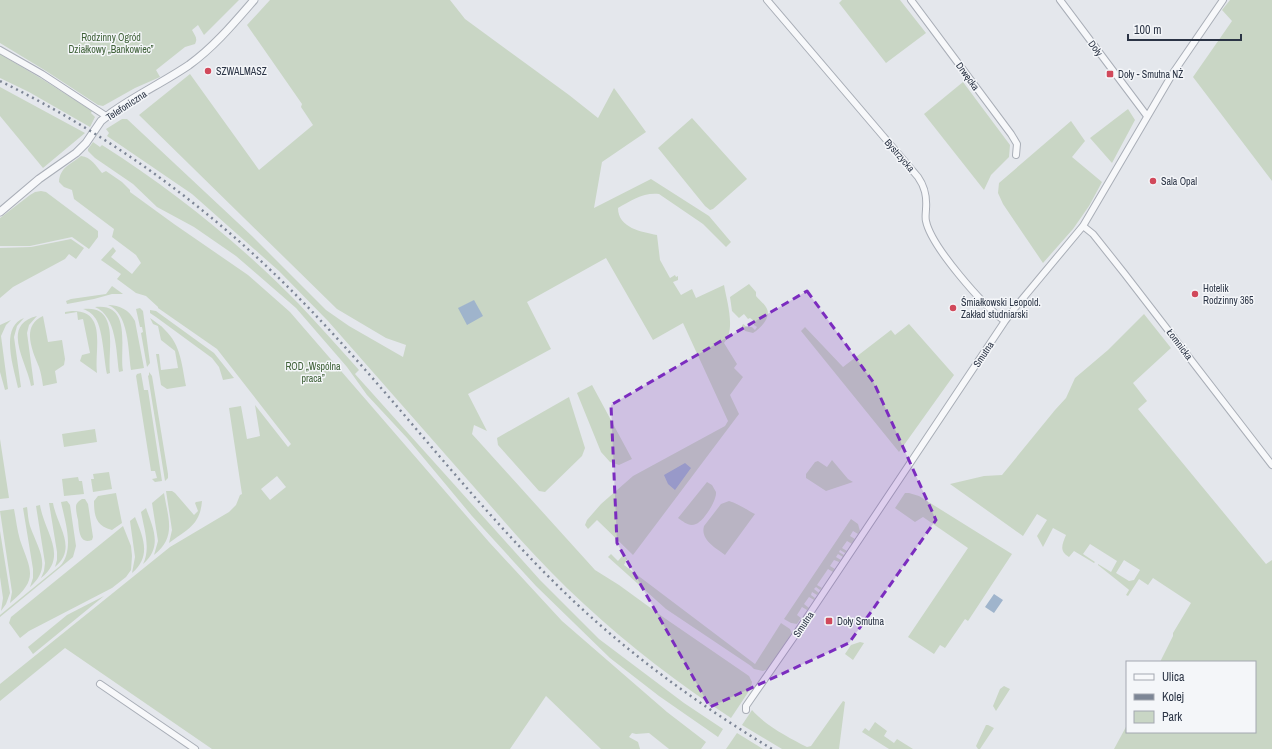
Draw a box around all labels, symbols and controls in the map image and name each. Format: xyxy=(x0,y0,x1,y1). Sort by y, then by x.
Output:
scale bar xyxy=(1128,16,1241,42)
text: 100 m xyxy=(1134,22,1161,38)
park label: Rodzinny Ogród Działkowy „Bankowiec” xyxy=(68,31,154,56)
street label: Doły xyxy=(1085,38,1106,59)
street label: Drwęcka xyxy=(953,60,982,93)
place label: SZWALMASZ xyxy=(216,65,267,78)
marker: SZWALMASZ xyxy=(203,66,213,76)
place label: Doły - Smutna NŻ xyxy=(1118,68,1183,81)
marker: Doły - Smutna NŻ xyxy=(1105,69,1115,79)
street label: Telefoniczna xyxy=(103,87,149,123)
street label: Bystrzycka xyxy=(882,136,918,175)
place label: Sala Opal xyxy=(1161,175,1197,188)
marker: Sala Opal xyxy=(1148,176,1158,186)
place label: Hotelik Rodzinny 365 xyxy=(1203,282,1254,307)
marker: Hotelik Rodzinny 365 xyxy=(1190,289,1200,299)
place label: Śmiałkowski Leopold. Zakład studniarski xyxy=(961,296,1041,321)
marker: Śmiałkowski Leopold. Zakład studniarski xyxy=(948,303,958,313)
street label: Łomnicka xyxy=(1164,326,1196,363)
street label: Smutna xyxy=(970,339,997,370)
park label: ROD „Wspólna praca” xyxy=(285,360,341,385)
street label: Smutna xyxy=(790,609,817,640)
place label: Doły Smutna xyxy=(837,615,884,628)
marker: Doły Smutna xyxy=(824,616,834,626)
legend xyxy=(1126,661,1256,733)
text: Ulica xyxy=(1162,669,1185,685)
text: Kolej xyxy=(1162,689,1184,705)
text: Park xyxy=(1162,709,1182,725)

